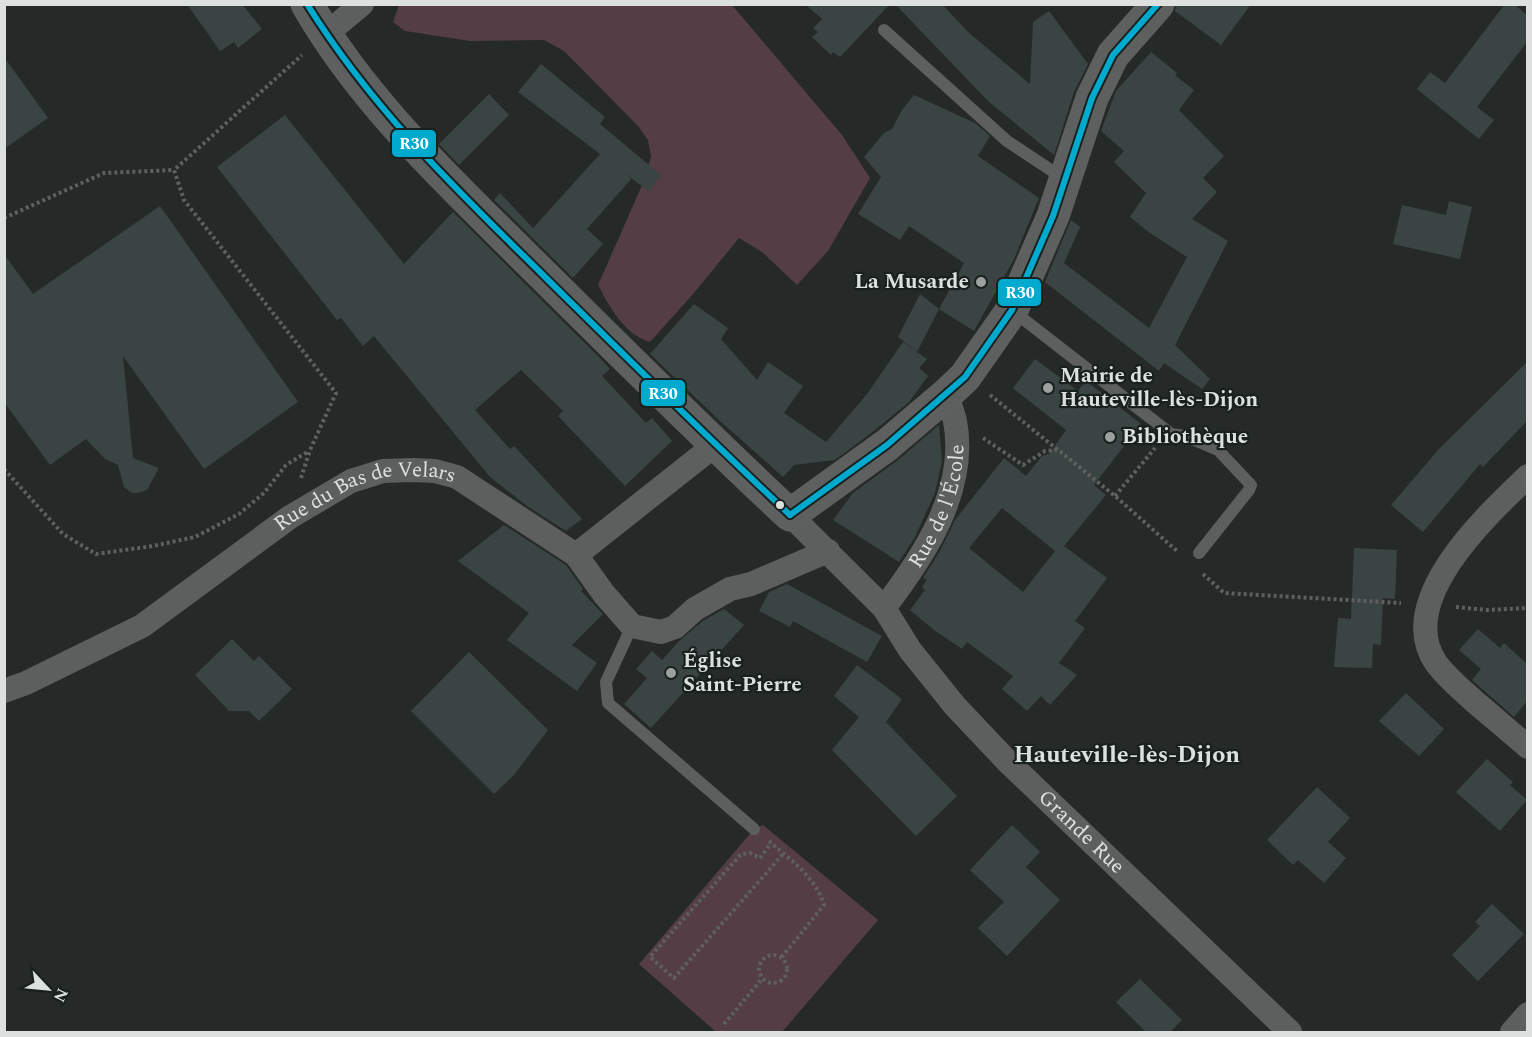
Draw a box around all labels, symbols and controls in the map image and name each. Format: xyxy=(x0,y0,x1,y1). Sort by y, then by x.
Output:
line badge: R30 xyxy=(391,129,437,158)
text: R30 xyxy=(399,132,429,156)
place label: La Musarde xyxy=(854,266,969,298)
marker: La Musarde xyxy=(974,275,988,289)
line badge: R30 xyxy=(997,278,1042,307)
text: R30 xyxy=(1005,281,1035,305)
place label: Mairie de Hauteville-lès-Dijon xyxy=(1060,360,1258,416)
line badge: R30 xyxy=(640,379,686,407)
marker: Mairie de Hauteville-lès-Dijon xyxy=(1041,381,1055,395)
text: R30 xyxy=(648,382,678,406)
place label: Bibliothèque xyxy=(1122,421,1248,453)
marker: Bibliothèque xyxy=(1103,430,1117,444)
street label: Rue de l'École xyxy=(901,444,973,575)
street label: Rue du Bas de Velars xyxy=(267,454,460,540)
unlabelled marker xyxy=(774,499,786,511)
place label: Église Saint-Pierre xyxy=(683,645,802,701)
marker: Église Saint-Pierre xyxy=(664,666,678,680)
district label: Hauteville-lès-Dijon xyxy=(1014,737,1240,773)
street label: Grande Rue xyxy=(1030,782,1132,882)
north arrow xyxy=(18,959,78,1019)
text: N xyxy=(47,984,74,1006)

